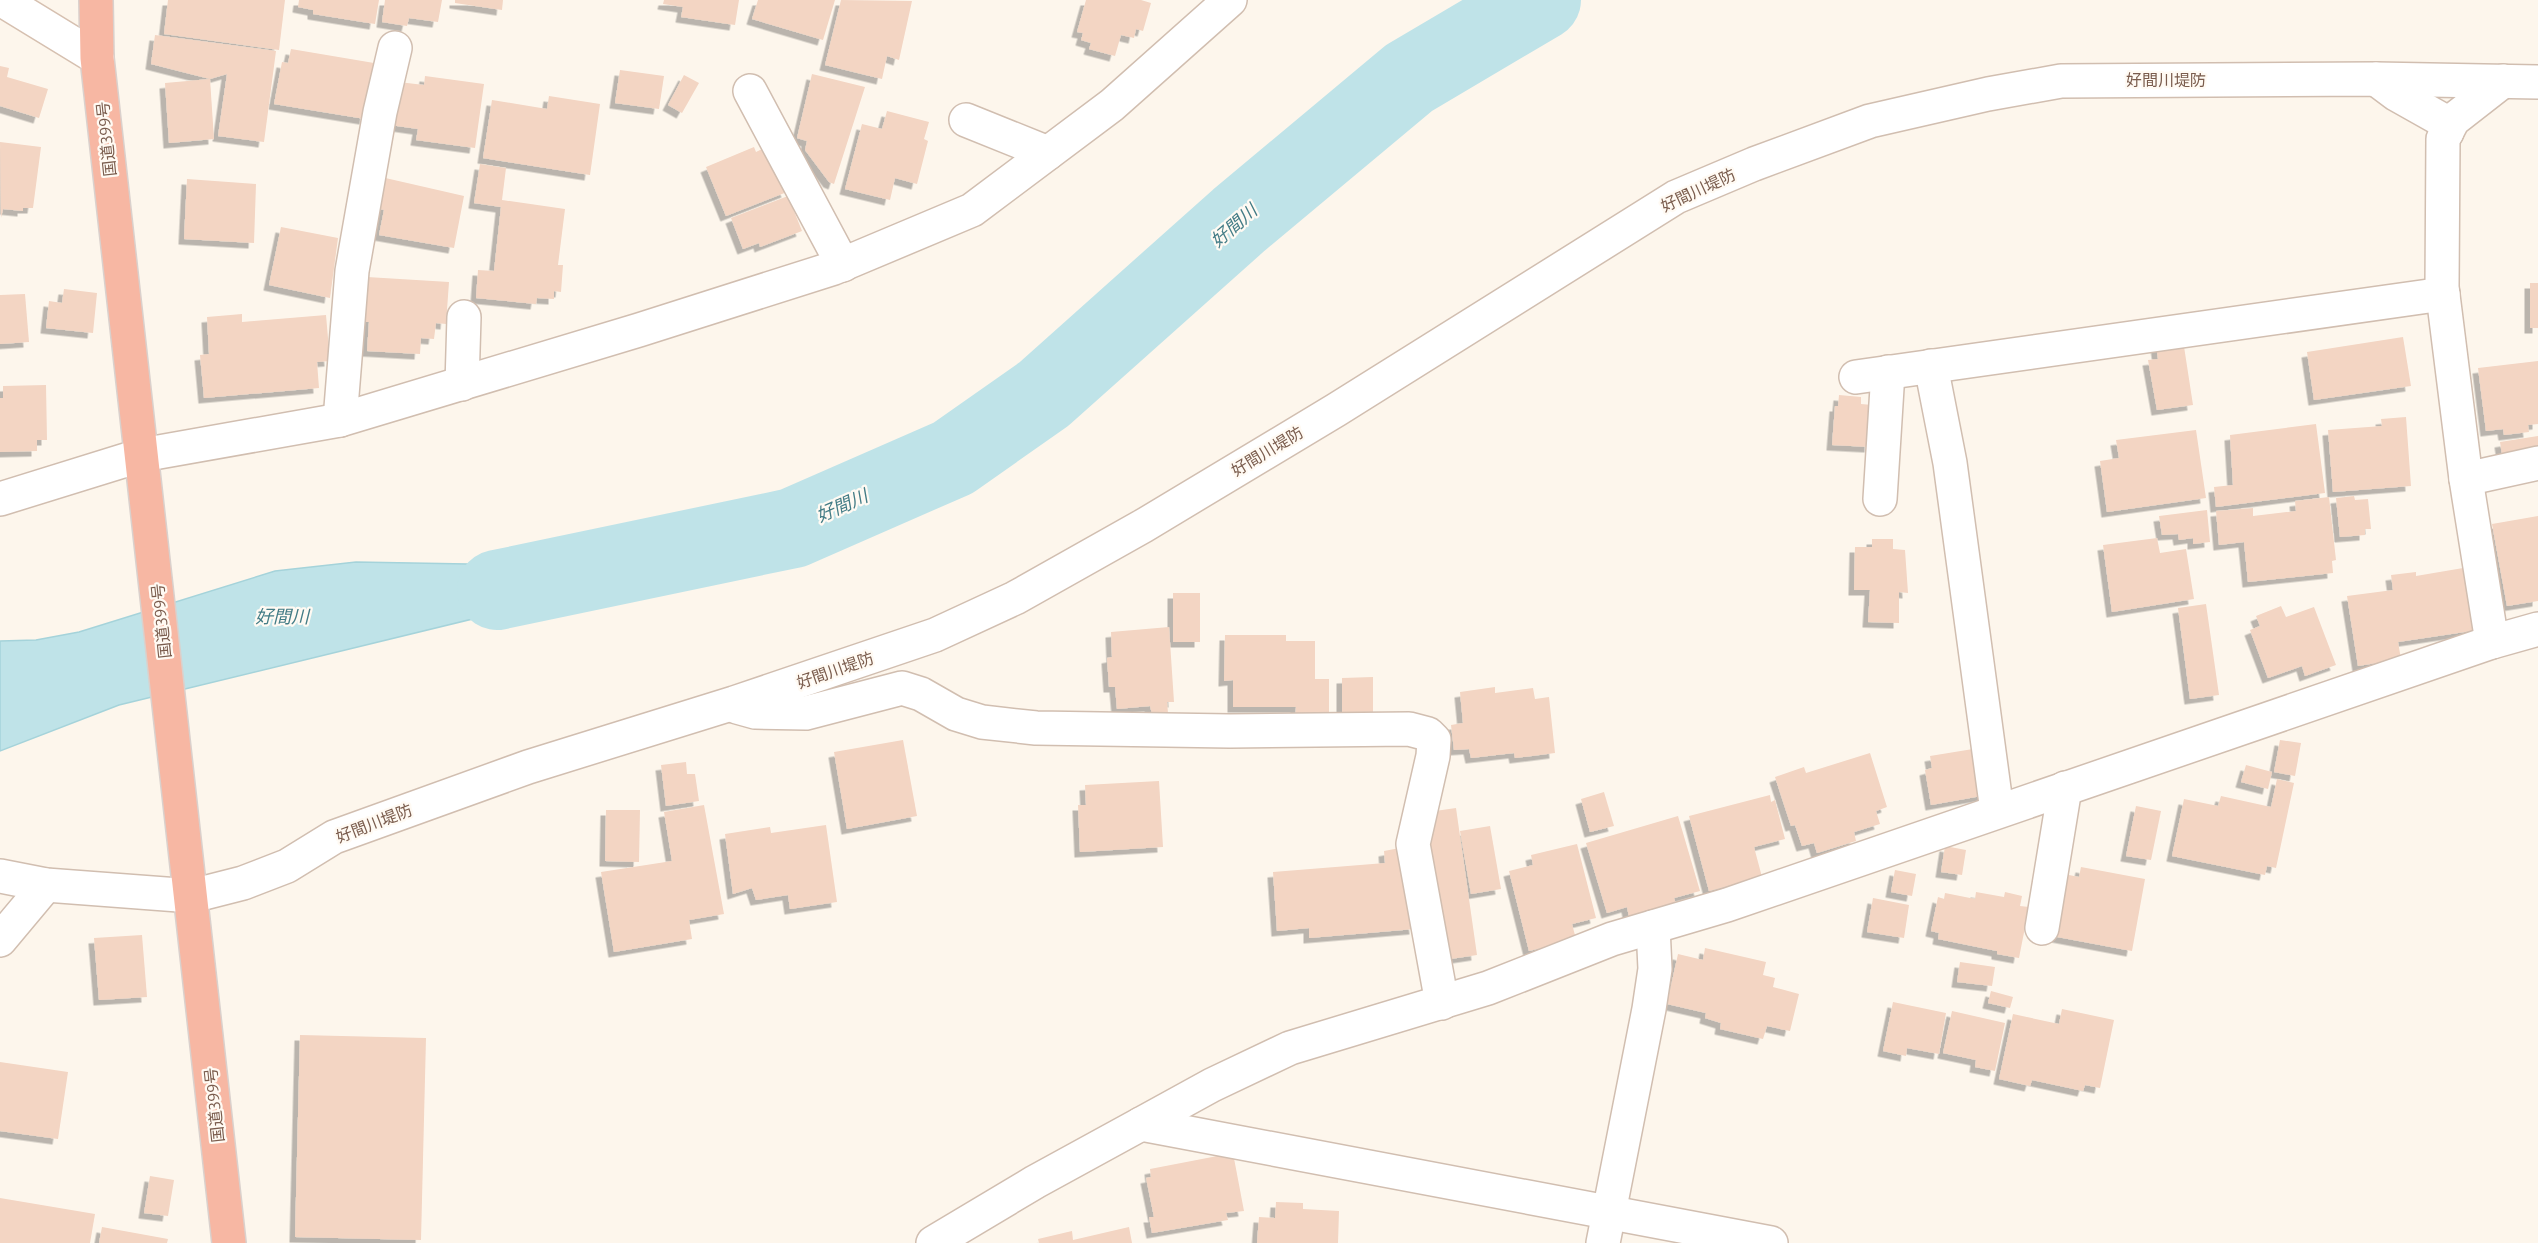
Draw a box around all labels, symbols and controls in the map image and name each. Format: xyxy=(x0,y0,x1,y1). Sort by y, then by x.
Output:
street label: 好間川堤防 xyxy=(2126,71,2206,89)
street label: 国道399号 xyxy=(93,101,119,177)
street label: 好間川堤防 xyxy=(1658,165,1738,215)
water label: 好間川 xyxy=(1206,199,1262,251)
street label: 好間川堤防 xyxy=(1228,423,1306,479)
water label: 好間川 xyxy=(813,484,872,525)
street label: 国道399号 xyxy=(148,583,174,659)
water label: 好間川 xyxy=(255,606,311,626)
street label: 好間川堤防 xyxy=(794,648,876,692)
street label: 好間川堤防 xyxy=(333,800,415,846)
street label: 国道399号 xyxy=(201,1067,227,1143)

